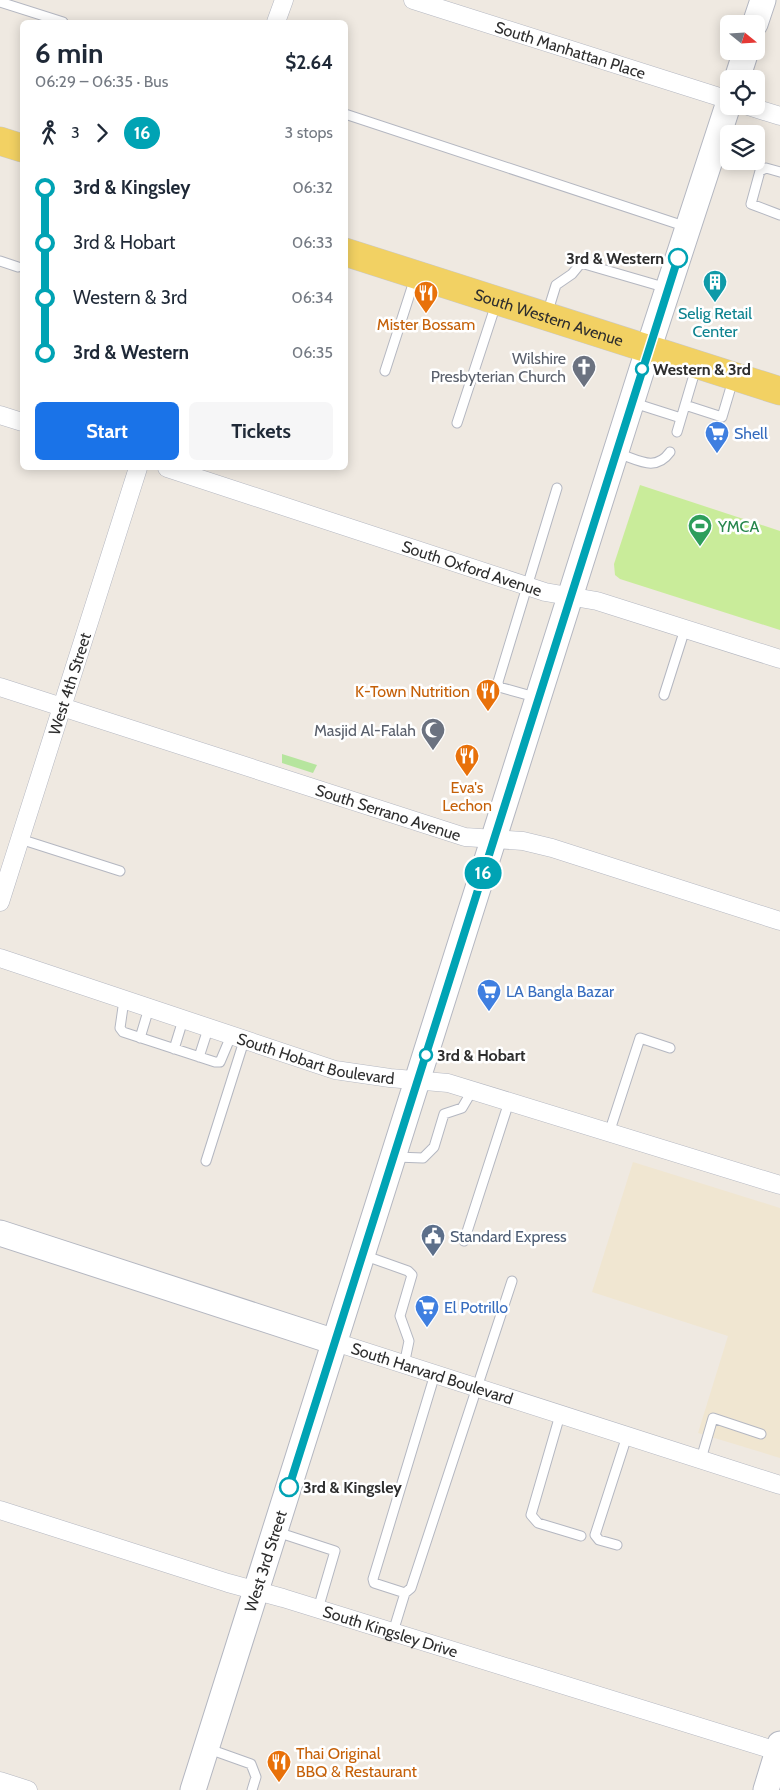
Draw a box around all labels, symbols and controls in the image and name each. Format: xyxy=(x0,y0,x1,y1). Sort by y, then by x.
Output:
north arrow xyxy=(720,15,765,60)
map controls xyxy=(720,15,765,170)
street label: South Manhattan Place xyxy=(492,18,648,83)
text: 6 min xyxy=(35,36,104,70)
text: $2.64 xyxy=(285,51,333,74)
button: locate xyxy=(720,70,765,115)
text: 06:29 – 06:35 · Bus xyxy=(35,72,168,91)
icon: walk xyxy=(35,119,63,147)
icon: forward xyxy=(88,119,116,147)
text: 16 xyxy=(134,122,150,144)
text: 3 xyxy=(71,123,80,142)
text: 3 stops xyxy=(284,123,333,142)
button: layers xyxy=(720,125,765,170)
text: 3rd & Kingsley xyxy=(73,176,190,199)
text: 06:32 xyxy=(292,178,333,197)
text: 3rd & Hobart xyxy=(73,231,175,254)
text: 06:33 xyxy=(292,233,333,252)
marker: 3rd & Western xyxy=(668,248,688,268)
place label: 3rd & Western xyxy=(566,249,664,268)
building icon: Selig Retail Center xyxy=(702,269,728,303)
restaurant icon: Mister Bossam xyxy=(413,280,439,314)
street label: South Western Avenue xyxy=(472,285,626,350)
text: Western & 3rd xyxy=(73,286,187,309)
text: 06:34 xyxy=(292,288,333,307)
place label: Selig Retail Center xyxy=(678,304,752,341)
place label: Mister Bossam xyxy=(377,315,475,334)
text: 3rd & Western xyxy=(73,341,189,364)
text: 06:35 xyxy=(292,343,333,362)
place label: Wilshire Presbyterian Church xyxy=(431,349,566,386)
church icon: Wilshire Presbyterian Church xyxy=(571,354,597,388)
place label: Western & 3rd xyxy=(653,360,751,379)
marker: Western & 3rd xyxy=(635,362,649,376)
button: Start xyxy=(35,402,179,460)
button: Tickets xyxy=(189,402,333,460)
supermarket icon: Shell xyxy=(704,420,730,454)
place label: Shell xyxy=(734,424,768,443)
sports icon: YMCA xyxy=(687,513,713,547)
place label: YMCA xyxy=(717,517,759,536)
street label: South Oxford Avenue xyxy=(399,537,544,600)
street label: West 4th Street xyxy=(45,630,95,738)
restaurant icon: K-Town Nutrition xyxy=(475,678,501,712)
place label: K-Town Nutrition xyxy=(355,682,470,701)
mosque icon: Masjid Al-Falah xyxy=(420,717,446,751)
place label: Masjid Al-Falah xyxy=(314,721,416,740)
restaurant icon: Eva's Lechon xyxy=(454,743,480,777)
place label: Eva's Lechon xyxy=(442,778,492,815)
street label: South Serrano Avenue xyxy=(313,780,463,845)
line badge: 16 xyxy=(460,857,506,889)
text: 16 xyxy=(475,862,491,884)
supermarket icon: LA Bangla Bazar xyxy=(476,978,502,1012)
place label: LA Bangla Bazar xyxy=(506,982,615,1001)
street label: South Hobart Boulevard xyxy=(235,1029,395,1088)
place label: 3rd & Hobart xyxy=(437,1046,526,1065)
marker: 3rd & Hobart xyxy=(419,1048,433,1062)
public building icon: Standard Express xyxy=(420,1223,446,1257)
place label: Standard Express xyxy=(450,1227,567,1246)
supermarket icon: El Potrillo xyxy=(414,1294,440,1328)
place label: El Potrillo xyxy=(444,1298,508,1317)
street label: South Harvard Boulevard xyxy=(349,1339,515,1409)
marker: 3rd & Kingsley xyxy=(279,1477,299,1497)
place label: 3rd & Kingsley xyxy=(303,1478,402,1497)
street label: West 3rd Street xyxy=(241,1508,291,1614)
street label: South Kingsley Drive xyxy=(321,1602,460,1662)
place label: Thai Original BBQ & Restaurant xyxy=(296,1744,417,1781)
restaurant icon: Thai Original BBQ & Restaurant xyxy=(266,1749,292,1783)

